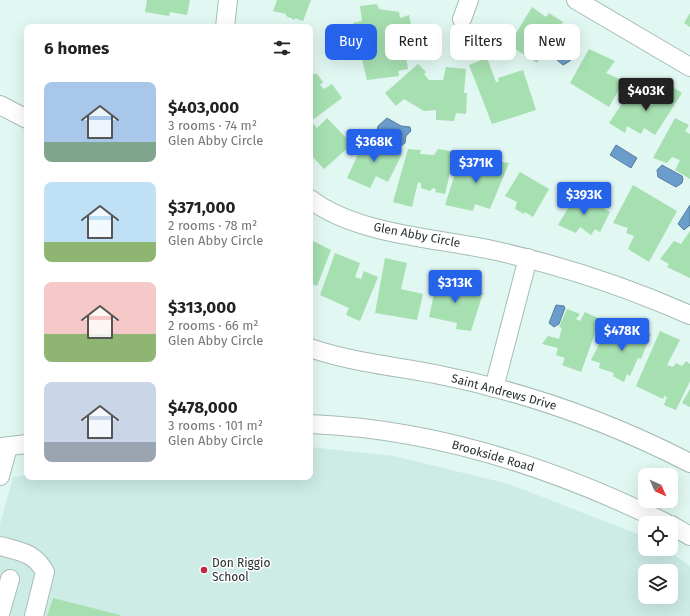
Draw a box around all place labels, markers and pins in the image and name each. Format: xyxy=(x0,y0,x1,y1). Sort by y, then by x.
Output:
pin: $403K xyxy=(618,78,674,112)
pin: $368K xyxy=(346,129,402,163)
pin: $371K xyxy=(448,150,504,184)
pin: $393K xyxy=(556,182,612,216)
pin: $313K xyxy=(427,270,483,304)
pin: $478K xyxy=(594,318,650,352)
place label: Don Riggio School xyxy=(212,556,270,584)
marker: Don Riggio School xyxy=(199,565,209,575)

